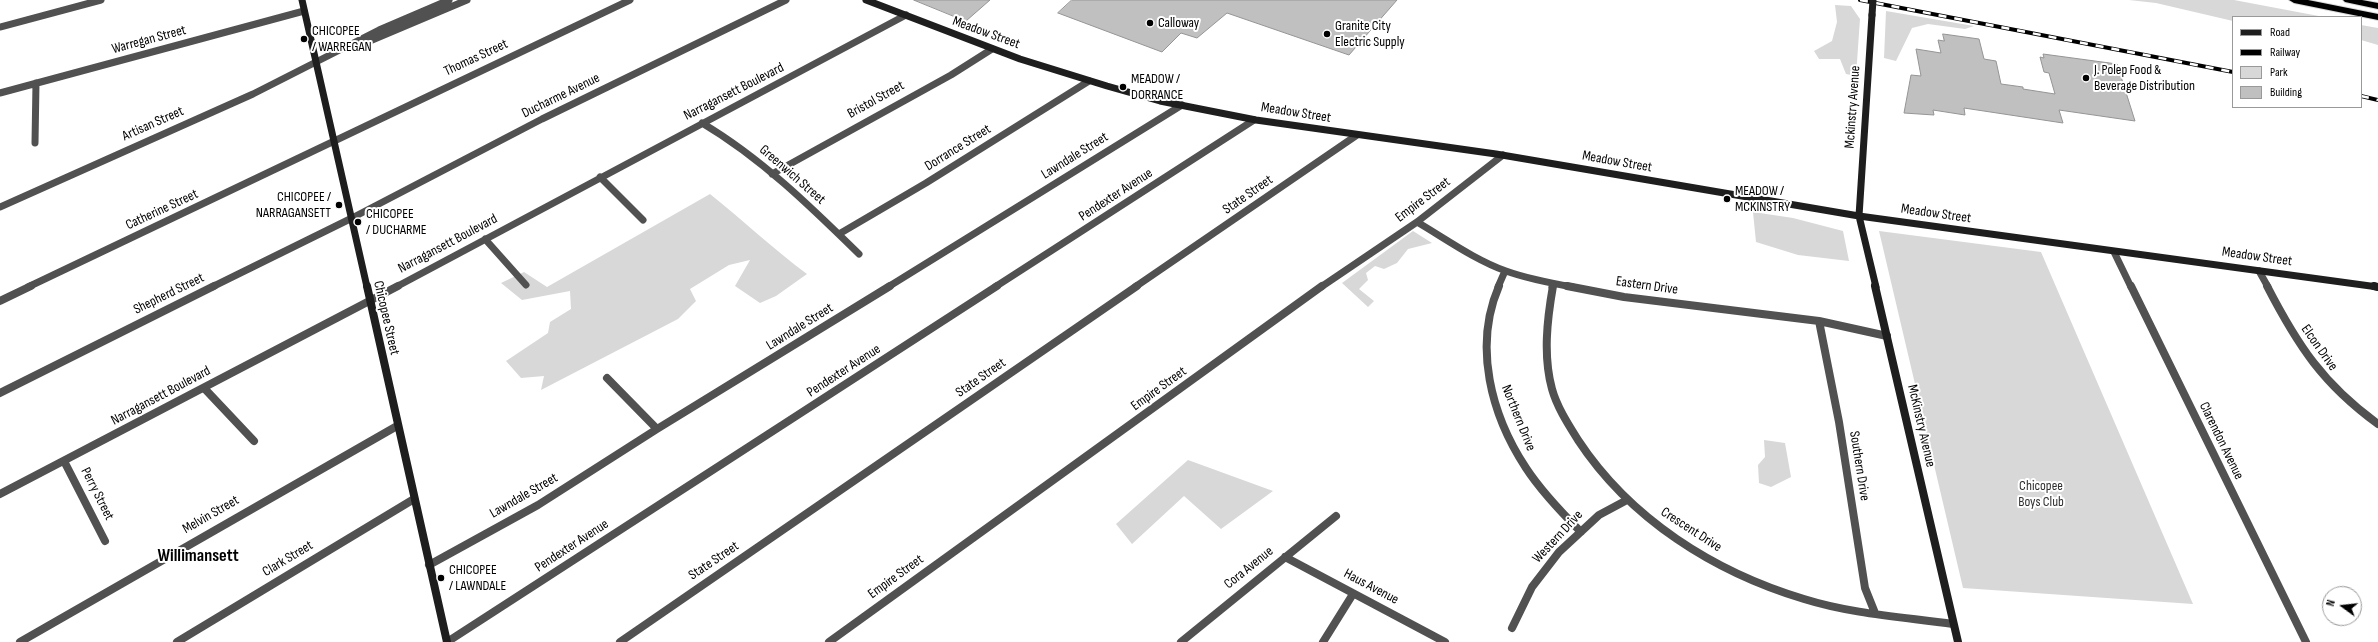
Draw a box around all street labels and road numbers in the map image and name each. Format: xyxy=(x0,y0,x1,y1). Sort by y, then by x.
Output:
street label: Meadow Street xyxy=(950,13,1022,53)
street label: Warregan Street xyxy=(110,22,188,58)
street label: Thomas Street xyxy=(441,36,511,80)
street label: Narragansett Boulevard xyxy=(681,60,787,124)
street label: Mckinstry Avenue xyxy=(1842,65,1864,149)
street label: Ducharme Avenue xyxy=(519,70,603,122)
street label: Bristol Street xyxy=(845,78,907,122)
street label: Meadow Street xyxy=(1260,99,1332,127)
street label: Artisan Street xyxy=(120,103,186,145)
street label: Dorrance Street xyxy=(922,121,994,175)
street label: Lawndale Street xyxy=(1039,129,1111,183)
street label: Greenwich Street xyxy=(756,142,828,208)
street label: Meadow Street xyxy=(1581,148,1653,176)
street label: Pendexter Avenue xyxy=(1076,165,1156,225)
street label: State Street xyxy=(1220,172,1276,218)
street label: Empire Street xyxy=(1392,174,1454,226)
street label: Catherine Street xyxy=(123,186,201,234)
street label: Meadow Street xyxy=(1900,201,1972,227)
street label: Narragansett Boulevard xyxy=(395,211,501,277)
street label: Meadow Street xyxy=(2221,244,2293,270)
street label: Shepherd Street xyxy=(131,270,207,318)
street label: Eastern Drive xyxy=(1615,273,1679,299)
street label: Chicopee Street xyxy=(369,279,403,357)
street label: Lawndale Street xyxy=(764,300,836,354)
street label: Elcon Drive xyxy=(2297,322,2341,374)
street label: Pendexter Avenue xyxy=(804,341,884,401)
street label: State Street xyxy=(953,355,1009,401)
street label: Narragansett Boulevard xyxy=(108,363,214,429)
street label: Empire Street xyxy=(1128,363,1190,415)
street label: Northern Drive xyxy=(1497,383,1539,453)
street label: McKinstry Avenue xyxy=(1903,383,1939,469)
street label: Clarendon Avenue xyxy=(2195,399,2247,483)
street label: Southern Drive xyxy=(1845,430,1873,502)
street label: Perry Street xyxy=(77,465,117,523)
street label: Lawndale Street xyxy=(487,470,561,522)
street label: Melvin Street xyxy=(180,492,242,538)
street label: Crescent Drive xyxy=(1657,504,1725,556)
street label: Western Drive xyxy=(1529,507,1587,567)
street label: Pendexter Avenue xyxy=(532,516,612,576)
street label: Clark Street xyxy=(260,537,316,581)
street label: State Street xyxy=(686,538,742,584)
street label: Cora Avenue xyxy=(1221,543,1277,593)
street label: Empire Street xyxy=(865,551,927,603)
street label: Haus Avenue xyxy=(1341,566,1401,608)

